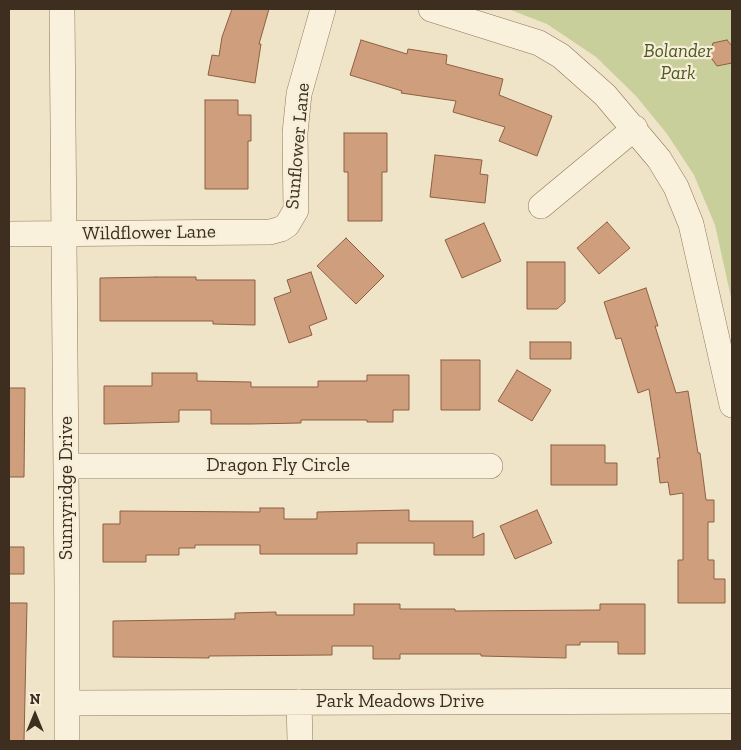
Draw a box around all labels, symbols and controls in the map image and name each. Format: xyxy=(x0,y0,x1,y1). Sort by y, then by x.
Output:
park label: Bolander Park xyxy=(644,41,712,85)
street label: Sunflower Lane xyxy=(281,82,315,210)
street label: Wildflower Lane xyxy=(82,220,216,246)
street label: Sunnyridge Drive xyxy=(56,416,78,560)
street label: Dragon Fly Circle xyxy=(206,455,350,477)
north arrow xyxy=(10,690,60,740)
text: N xyxy=(30,691,40,708)
street label: Park Meadows Drive xyxy=(316,691,484,713)

